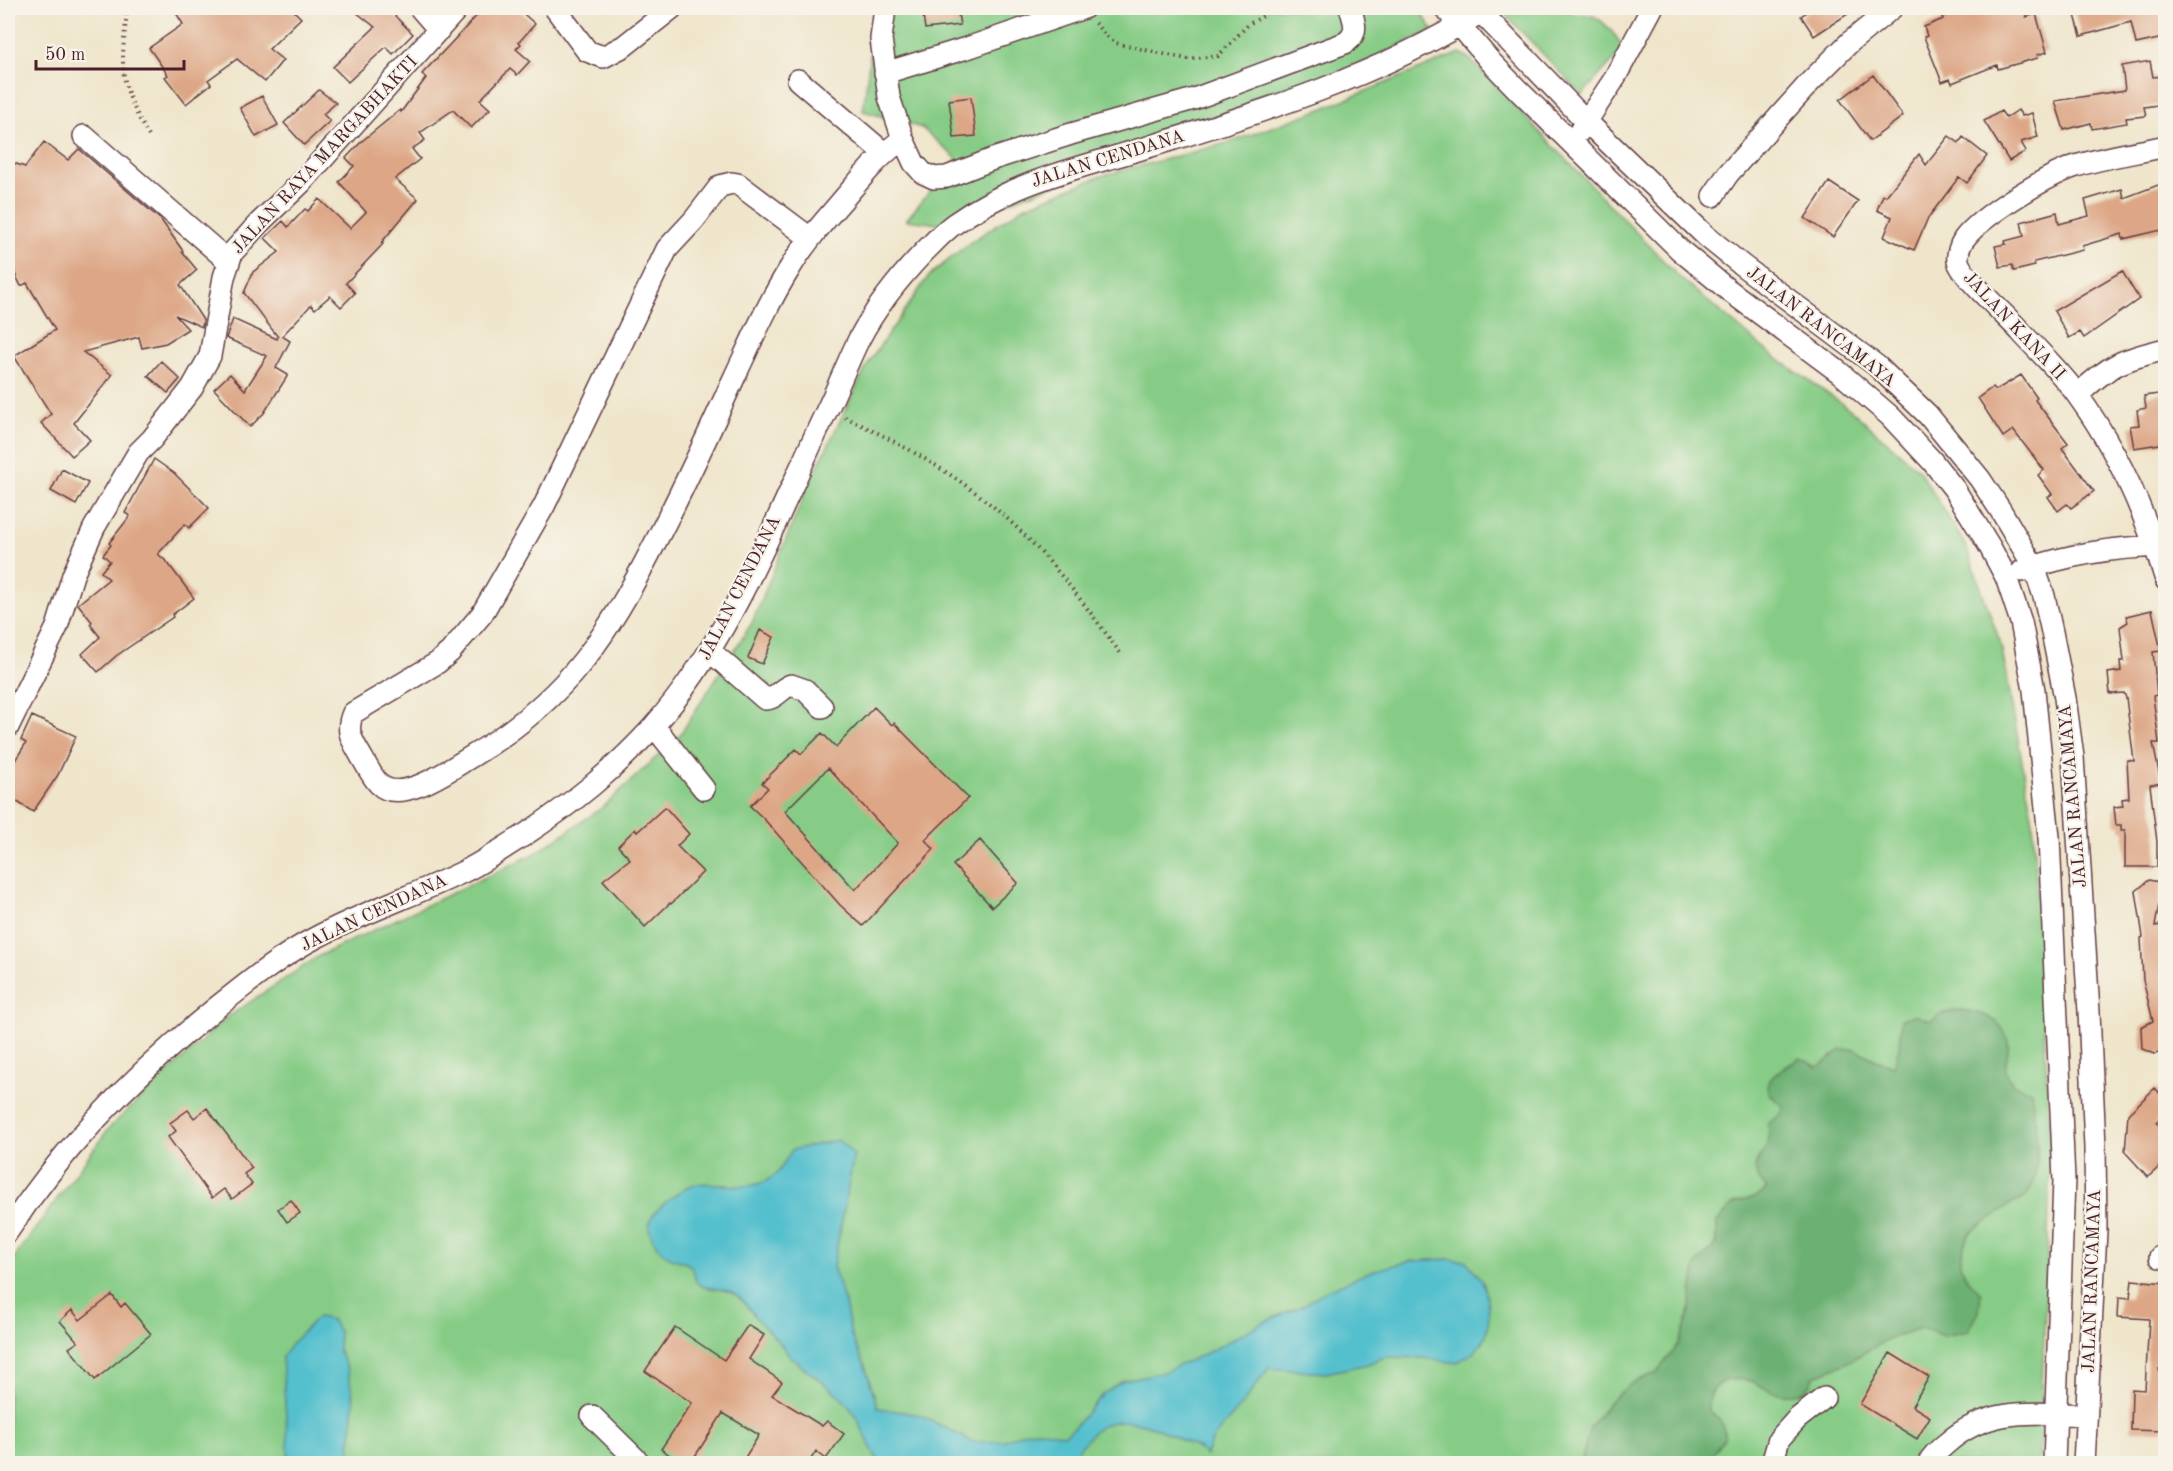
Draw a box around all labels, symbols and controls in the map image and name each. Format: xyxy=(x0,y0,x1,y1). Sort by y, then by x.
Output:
scale bar xyxy=(36,33,184,71)
text: 50 m xyxy=(45,46,85,64)
street label: JALAN RAYA MARGABHAKTI xyxy=(229,53,421,257)
street label: JALAN CENDANA xyxy=(1029,127,1187,191)
street label: JALAN RANCAMAYA xyxy=(1743,263,1899,391)
street label: JALAN KANA II xyxy=(1959,268,2069,384)
street label: JALAN CENDANA xyxy=(696,513,784,663)
street label: JALAN RANCAMAYA xyxy=(2056,703,2090,888)
street label: JALAN CENDANA xyxy=(298,871,450,955)
street label: JALAN RANCAMAYA xyxy=(2080,1189,2104,1373)

